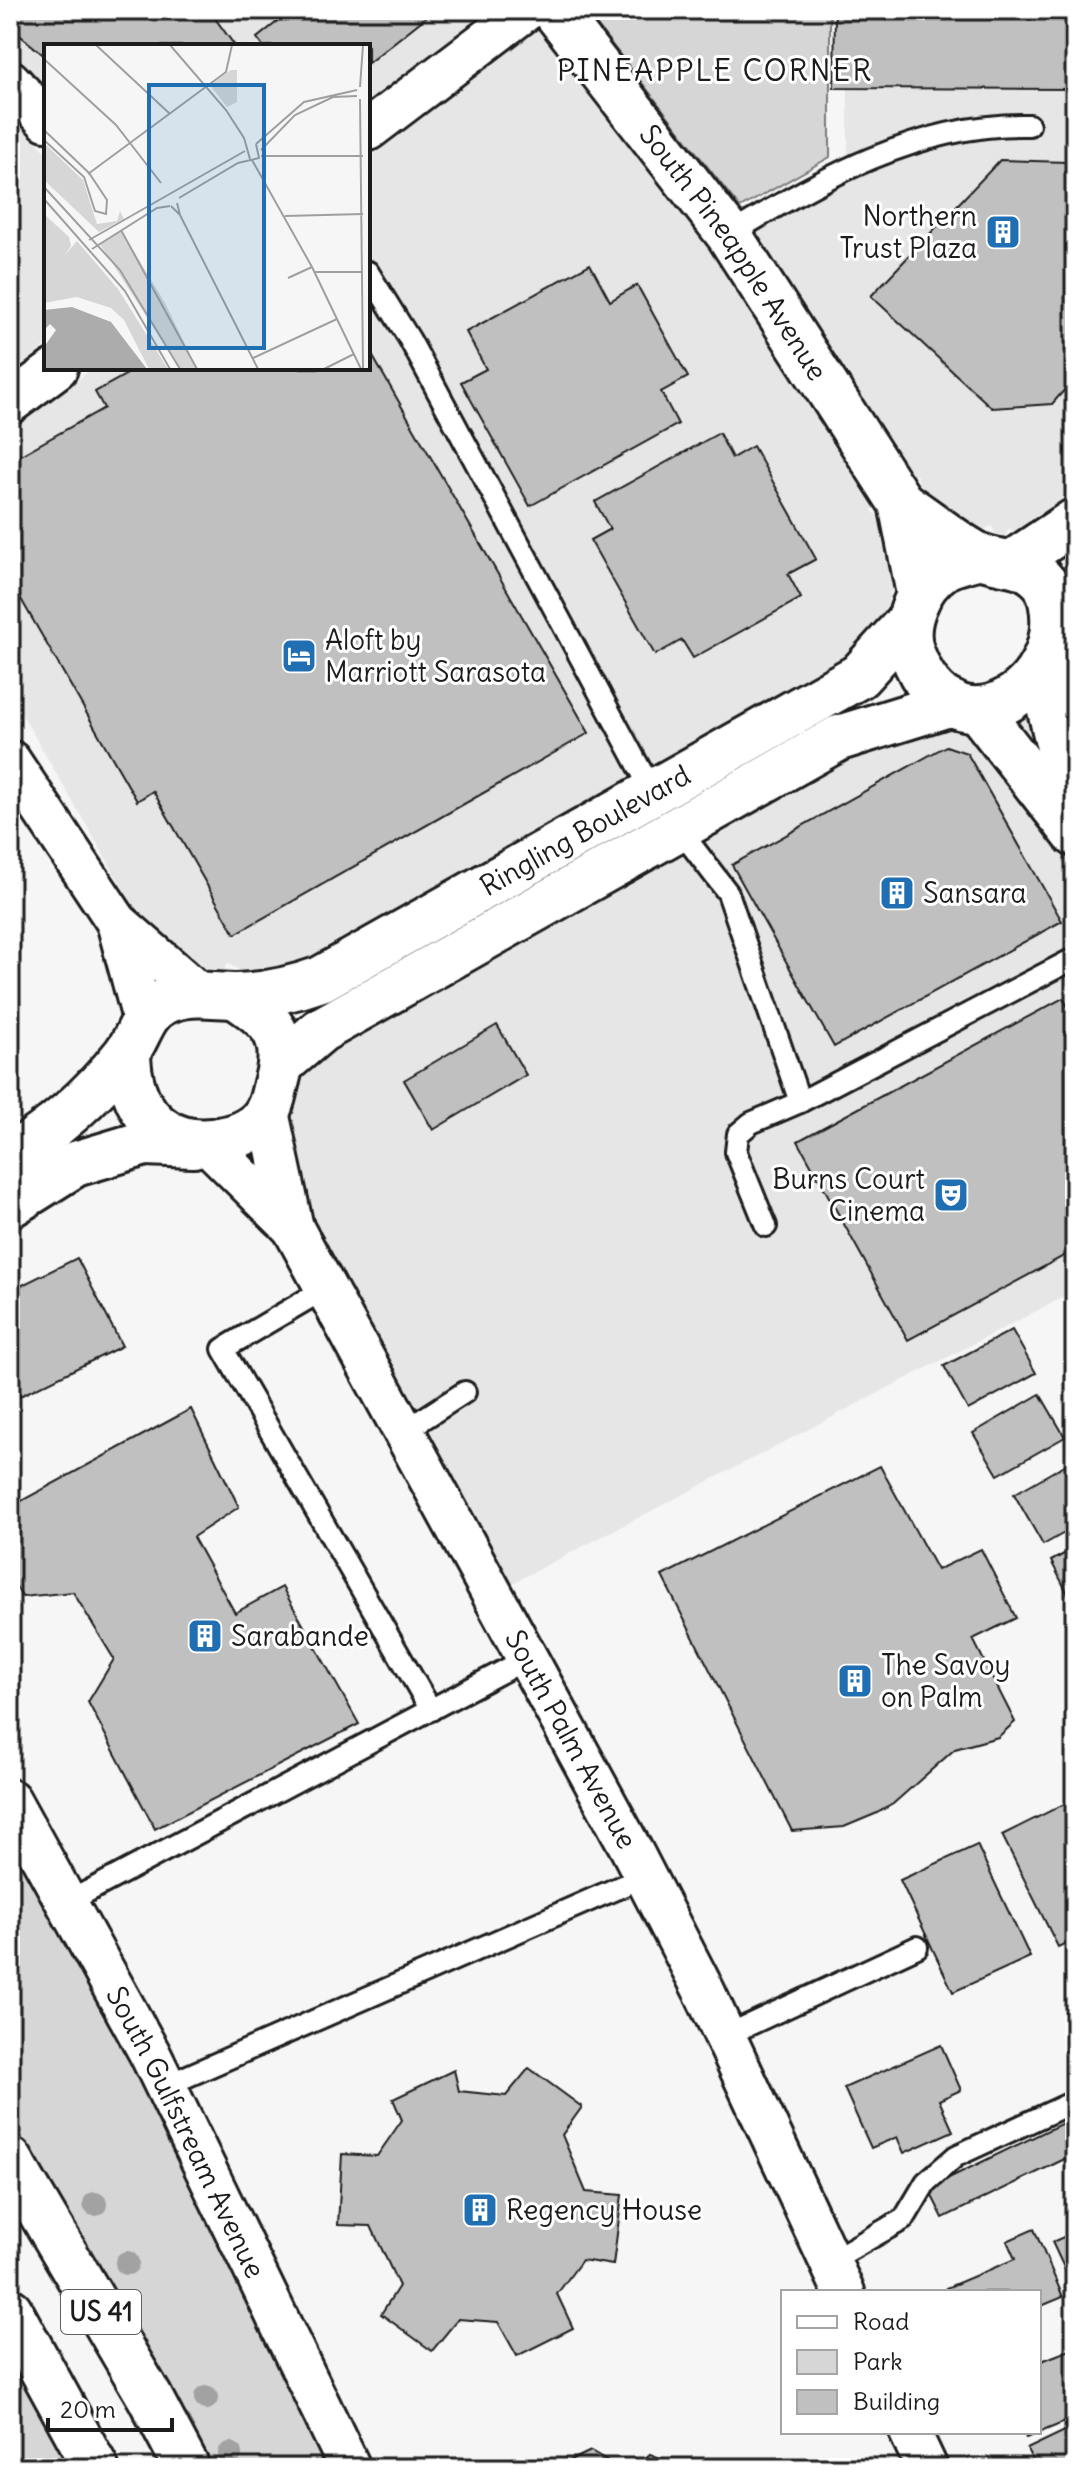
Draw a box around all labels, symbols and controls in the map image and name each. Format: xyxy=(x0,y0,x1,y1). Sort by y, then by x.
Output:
inset map xyxy=(44,44,370,370)
district label: PINEAPPLE CORNER xyxy=(557,51,873,89)
street label: South Pineapple Avenue xyxy=(632,117,835,387)
place label: Northern Trust Plaza xyxy=(839,198,977,266)
building icon: Northern Trust Plaza xyxy=(984,213,1022,251)
place label: Aloft by Marriott Sarasota xyxy=(325,622,546,690)
hotel icon: Aloft by Marriott Sarasota xyxy=(280,637,318,675)
street label: Ringling Boulevard xyxy=(473,757,697,904)
building icon: Sansara xyxy=(878,874,916,912)
place label: Sansara xyxy=(923,875,1027,911)
place label: Burns Court Cinema xyxy=(772,1161,925,1229)
theatre icon: Burns Court Cinema xyxy=(932,1176,970,1214)
building icon: Sarabande xyxy=(186,1617,224,1655)
place label: Sarabande xyxy=(231,1618,369,1654)
street label: South Palm Avenue xyxy=(497,1624,645,1855)
place label: The Savoy on Palm xyxy=(881,1647,1010,1715)
building icon: The Savoy on Palm xyxy=(836,1662,874,1700)
street label: South Gulfstream Avenue xyxy=(98,1980,273,2284)
building icon: Regency House xyxy=(461,2191,499,2229)
place label: Regency House xyxy=(506,2192,702,2228)
road number: US 41 xyxy=(61,2290,141,2334)
legend xyxy=(781,2290,1041,2434)
text: Road xyxy=(853,2306,909,2336)
text: Park xyxy=(853,2346,903,2376)
scale bar xyxy=(48,2382,172,2432)
text: Building xyxy=(853,2386,940,2416)
text: 20 m xyxy=(60,2394,116,2424)

